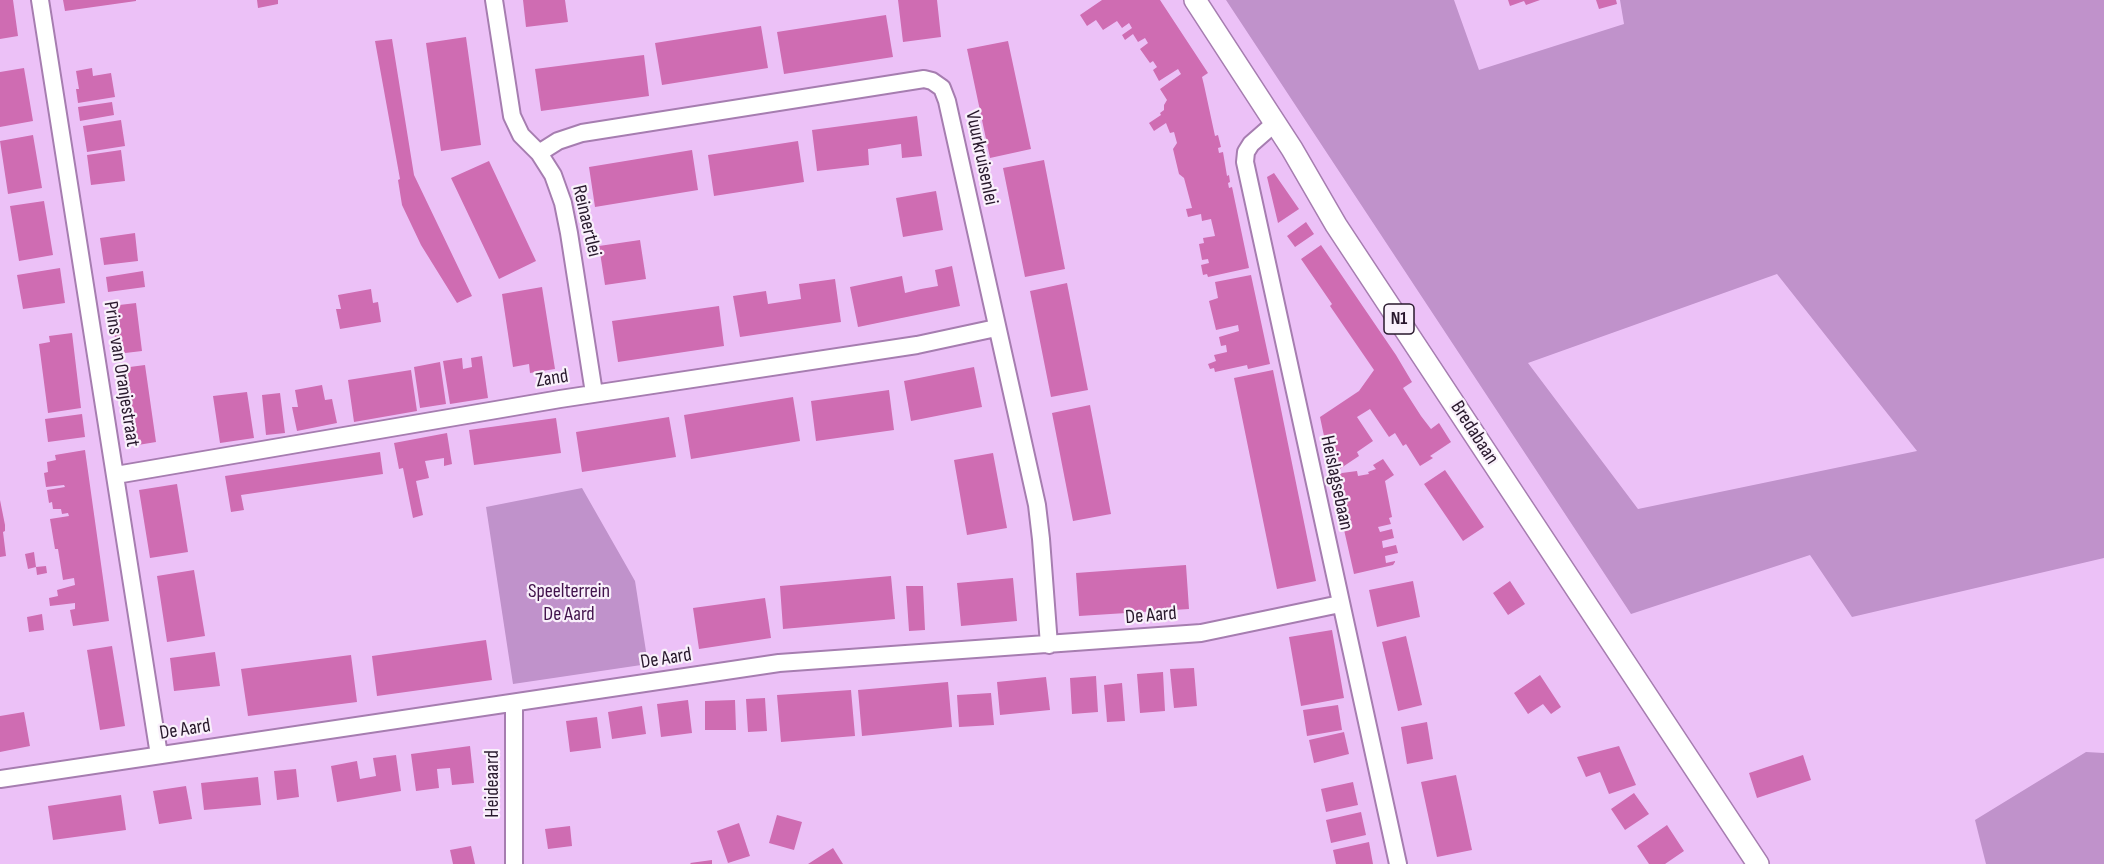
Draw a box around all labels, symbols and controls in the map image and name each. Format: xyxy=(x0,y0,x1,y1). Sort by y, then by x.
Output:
street label: Vuurkruisenlei xyxy=(959,109,1003,207)
street label: Reinaertlei xyxy=(566,183,606,259)
street label: Prins van Oranjestraat xyxy=(98,299,144,449)
road number: N1 xyxy=(1384,304,1414,334)
street label: Zand xyxy=(534,365,570,393)
street label: Bredabaan xyxy=(1445,397,1503,469)
street label: Heislagsebaan xyxy=(1314,434,1358,532)
park label: Speelterrein De Aard xyxy=(528,580,610,627)
street label: De Aard xyxy=(1124,602,1178,630)
street label: De Aard xyxy=(639,643,693,675)
street label: De Aard xyxy=(158,714,212,746)
street label: Heideaard xyxy=(481,750,505,818)

